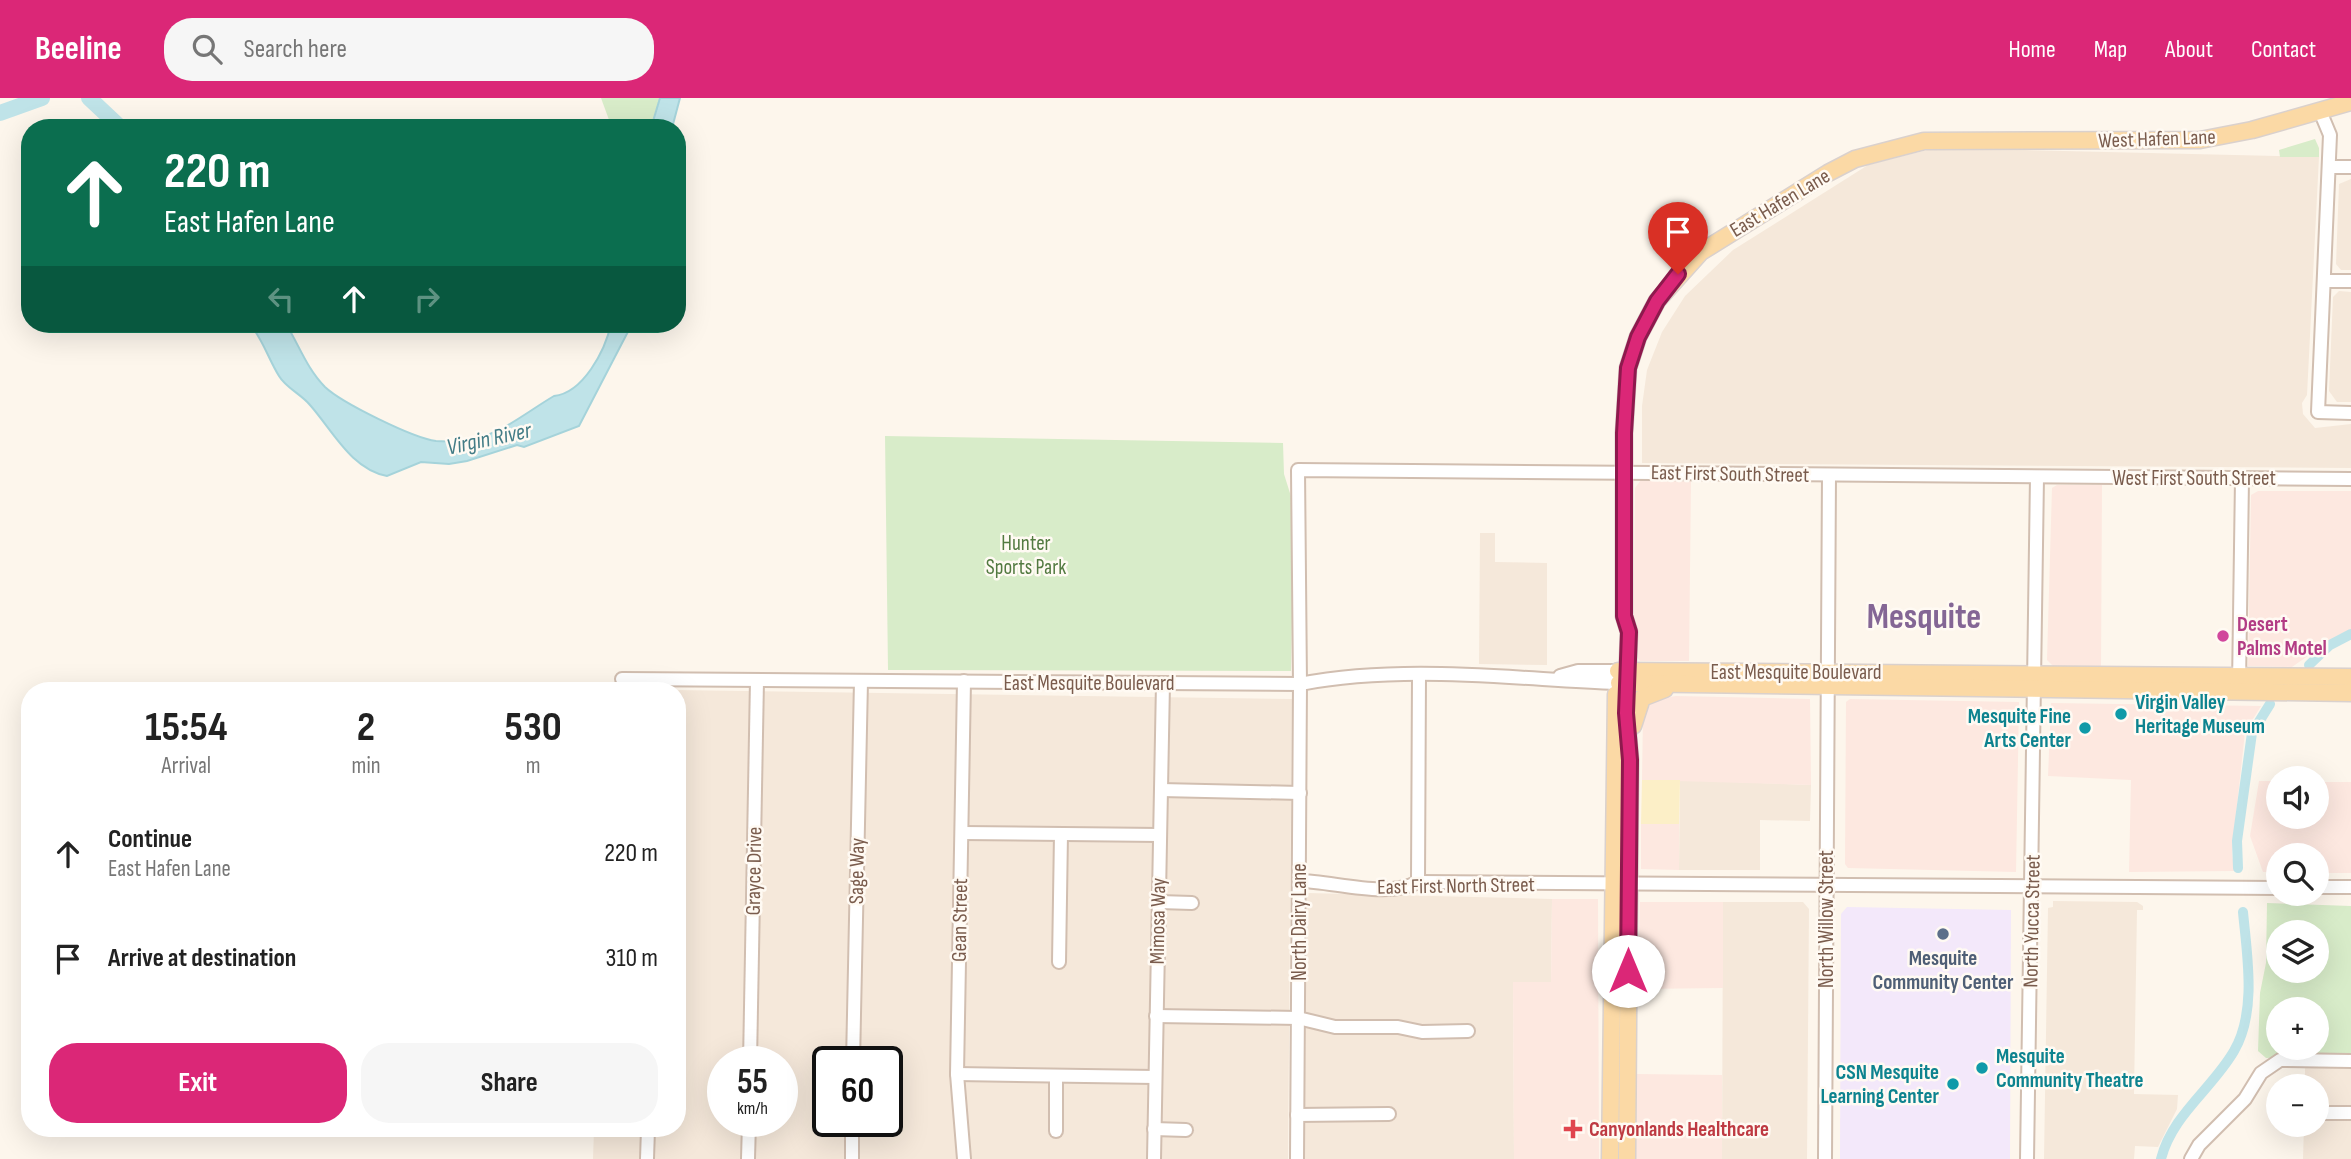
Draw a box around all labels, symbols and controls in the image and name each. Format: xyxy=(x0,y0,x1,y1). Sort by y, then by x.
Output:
search box xyxy=(164,18,654,81)
text: Beeline xyxy=(35,29,122,69)
icon: search xyxy=(188,30,226,68)
text: Search here xyxy=(244,34,347,65)
text: Home xyxy=(2008,35,2056,64)
text: Map xyxy=(2094,35,2127,64)
text: About xyxy=(2165,35,2213,64)
text: Contact xyxy=(2251,35,2316,64)
street label: West Hafen Lane xyxy=(2098,124,2216,154)
text: 220 m xyxy=(164,143,270,202)
icon: ahead xyxy=(49,147,140,238)
street label: East Hafen Lane xyxy=(1726,163,1834,243)
pin xyxy=(1648,202,1708,274)
text: East Hafen Lane xyxy=(164,203,335,242)
icon: arrive xyxy=(1659,213,1697,251)
icon: left xyxy=(262,280,300,318)
icon: ahead xyxy=(335,280,373,318)
icon: right xyxy=(408,280,446,318)
water label: Virgin River xyxy=(444,416,535,462)
street label: East First South Street xyxy=(1651,460,1809,488)
street label: West First South Street xyxy=(2112,466,2276,491)
park label: Hunter Sports Park xyxy=(986,531,1066,580)
district label: Mesquite xyxy=(1867,596,1981,639)
place label: Desert Palms Motel xyxy=(2237,612,2327,661)
marker: Desert Palms Motel xyxy=(2215,628,2231,644)
street label: East Mesquite Boulevard xyxy=(1711,660,1881,685)
street label: East Mesquite Boulevard xyxy=(1004,671,1174,696)
place label: Virgin Valley Heritage Museum xyxy=(2135,690,2265,739)
text: 15:54 xyxy=(145,702,228,753)
text: 2 xyxy=(357,702,375,753)
text: 530 xyxy=(505,702,562,753)
place label: Mesquite Fine Arts Center xyxy=(1968,704,2072,753)
marker: Virgin Valley Heritage Museum xyxy=(2113,706,2129,722)
marker: Mesquite Fine Arts Center xyxy=(2077,720,2093,736)
text: Arrival xyxy=(162,752,211,780)
text: min xyxy=(352,752,381,780)
text: m xyxy=(526,752,541,780)
map controls xyxy=(2266,766,2329,1137)
button: sound xyxy=(2266,766,2329,829)
text: Continue xyxy=(108,824,192,855)
street label: Grayce Drive xyxy=(741,826,767,916)
icon: ahead xyxy=(49,835,87,873)
text: 220 m xyxy=(604,838,658,869)
street label: Sage Way xyxy=(844,838,870,904)
button: search xyxy=(2266,843,2329,906)
street label: North Willow Street xyxy=(1814,850,1839,988)
street label: North Yucca Street xyxy=(2018,854,2046,988)
text: East Hafen Lane xyxy=(108,855,231,883)
street label: North Dairy Lane xyxy=(1287,863,1312,981)
street label: East First North Street xyxy=(1377,872,1535,900)
street label: Mimosa Way xyxy=(1145,877,1171,965)
street label: Gean Street xyxy=(947,878,973,962)
button: layers xyxy=(2266,920,2329,983)
marker: Mesquite Community Center xyxy=(1935,926,1951,942)
position arrow xyxy=(1591,934,1665,1008)
icon: arrive xyxy=(49,940,87,978)
text: Arrive at destination xyxy=(108,943,296,974)
text: 310 m xyxy=(606,943,658,974)
place label: Mesquite Community Center xyxy=(1873,946,2014,995)
button: + xyxy=(2266,997,2329,1060)
button: Exit xyxy=(49,1043,347,1123)
button: Share xyxy=(361,1043,658,1123)
place label: Mesquite Community Theatre xyxy=(1996,1044,2144,1093)
speed limit sign: 60 xyxy=(812,1046,903,1137)
place label: CSN Mesquite Learning Center xyxy=(1820,1060,1940,1109)
marker: Mesquite Community Theatre xyxy=(1974,1060,1990,1076)
text: 55 xyxy=(737,1061,768,1104)
button: − xyxy=(2266,1074,2329,1137)
marker: CSN Mesquite Learning Center xyxy=(1945,1076,1961,1092)
text: km/h xyxy=(737,1098,768,1119)
place label: Canyonlands Healthcare xyxy=(1589,1117,1769,1142)
marker: Canyonlands Healthcare xyxy=(1563,1119,1583,1139)

